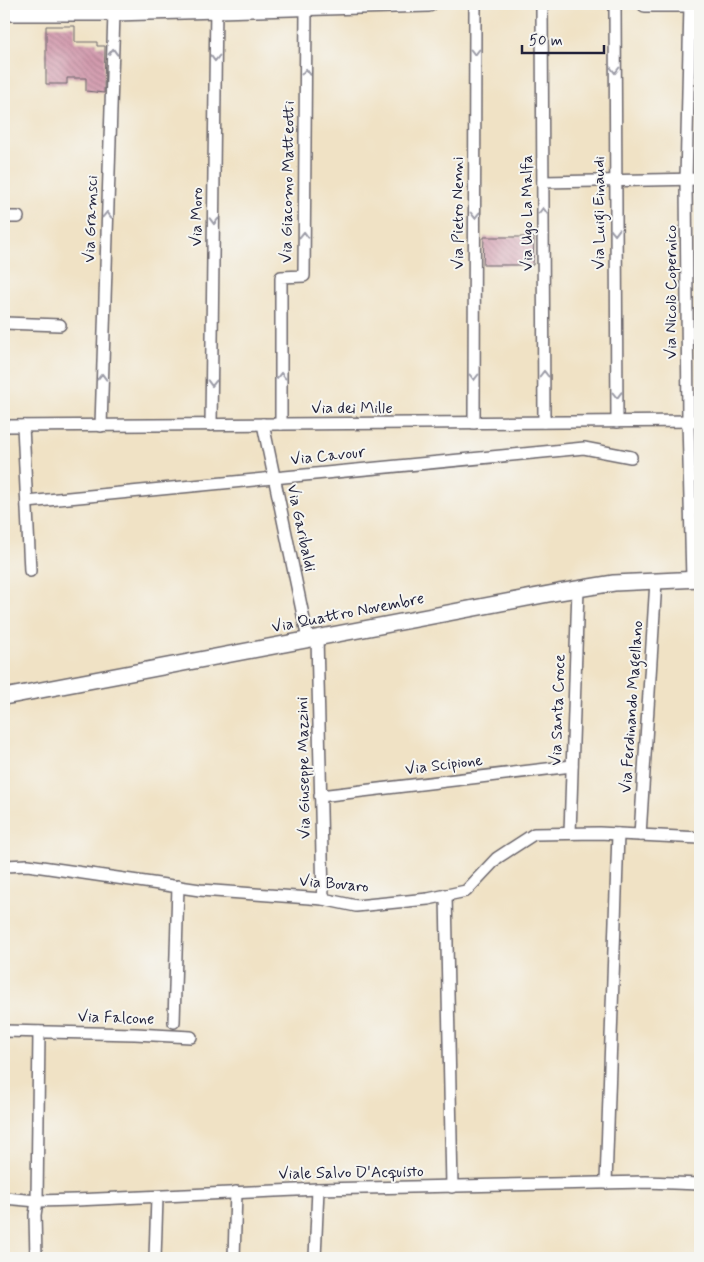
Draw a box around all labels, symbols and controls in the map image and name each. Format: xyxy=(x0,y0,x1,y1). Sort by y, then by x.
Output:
scale bar xyxy=(522,22,604,54)
text: 50 m xyxy=(529,31,563,51)
one-way arrow xyxy=(107,48,118,56)
one-way arrow xyxy=(470,49,480,57)
one-way arrow xyxy=(210,54,220,62)
one-way arrow xyxy=(610,66,620,74)
one-way arrow xyxy=(301,68,311,76)
street label: Via Giacomo Matteotti xyxy=(276,100,300,263)
street label: Via Ugo La Malfa xyxy=(517,155,538,271)
street label: Via Luigi Einaudi xyxy=(589,156,611,270)
street label: Via Pietro Nenni xyxy=(448,157,469,269)
street label: Via Gramsci xyxy=(79,174,103,263)
street label: Via Moro xyxy=(186,187,208,247)
one-way arrow xyxy=(538,207,548,214)
one-way arrow xyxy=(101,211,112,219)
one-way arrow xyxy=(470,212,480,219)
one-way arrow xyxy=(208,217,219,225)
street label: Via Nicolò Copernico xyxy=(661,225,682,359)
one-way arrow xyxy=(610,229,621,237)
one-way arrow xyxy=(299,231,309,238)
one-way arrow xyxy=(539,369,549,377)
one-way arrow xyxy=(276,371,286,379)
one-way arrow xyxy=(97,373,108,381)
one-way arrow xyxy=(469,374,479,382)
one-way arrow xyxy=(207,380,217,387)
one-way arrow xyxy=(612,392,622,399)
street label: Via dei Mille xyxy=(311,398,393,419)
street label: Via Cavour xyxy=(289,442,367,470)
street label: Via Garibaldi xyxy=(282,482,321,574)
street label: Via Quattro Novembre xyxy=(270,588,426,638)
street label: Via Ferdinando Magellano xyxy=(615,620,650,794)
street label: Via Santa Croce xyxy=(546,654,570,766)
street label: Via Giuseppe Mazzini xyxy=(292,696,316,839)
street label: Via Scipione xyxy=(404,750,484,780)
street label: Via Bovaro xyxy=(298,871,370,898)
street label: Via Falcone xyxy=(77,1006,155,1030)
street label: Viale Salvo D'Acquisto xyxy=(278,1161,424,1185)

